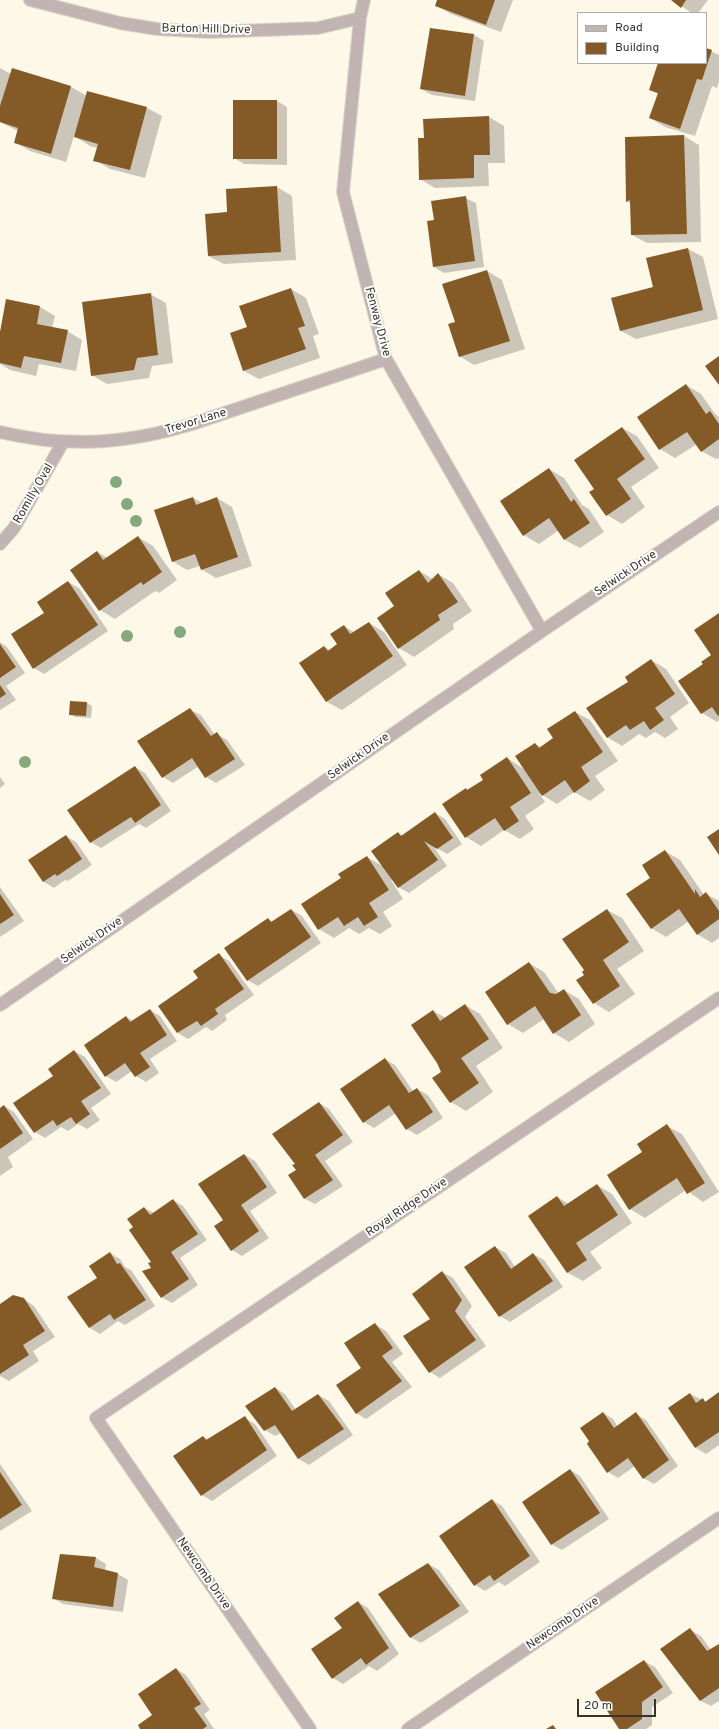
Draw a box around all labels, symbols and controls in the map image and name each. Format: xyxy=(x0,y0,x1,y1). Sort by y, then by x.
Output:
legend xyxy=(577,12,707,64)
text: Road xyxy=(615,20,643,36)
street label: Barton Hill Drive xyxy=(161,22,251,38)
text: Building xyxy=(615,40,659,56)
street label: Fenway Drive xyxy=(361,286,393,358)
street label: Trevor Lane xyxy=(164,406,228,438)
street label: Romilly Oval xyxy=(11,461,57,527)
street label: Selwick Drive xyxy=(592,548,660,600)
street label: Selwick Drive xyxy=(325,731,393,783)
street label: Selwick Drive xyxy=(58,915,126,967)
street label: Royal Ridge Drive xyxy=(364,1176,450,1240)
street label: Newcomb Drive xyxy=(173,1535,233,1613)
street label: Newcomb Drive xyxy=(524,1594,602,1654)
scale bar xyxy=(579,1691,658,1717)
text: 20 m xyxy=(584,1698,612,1714)

